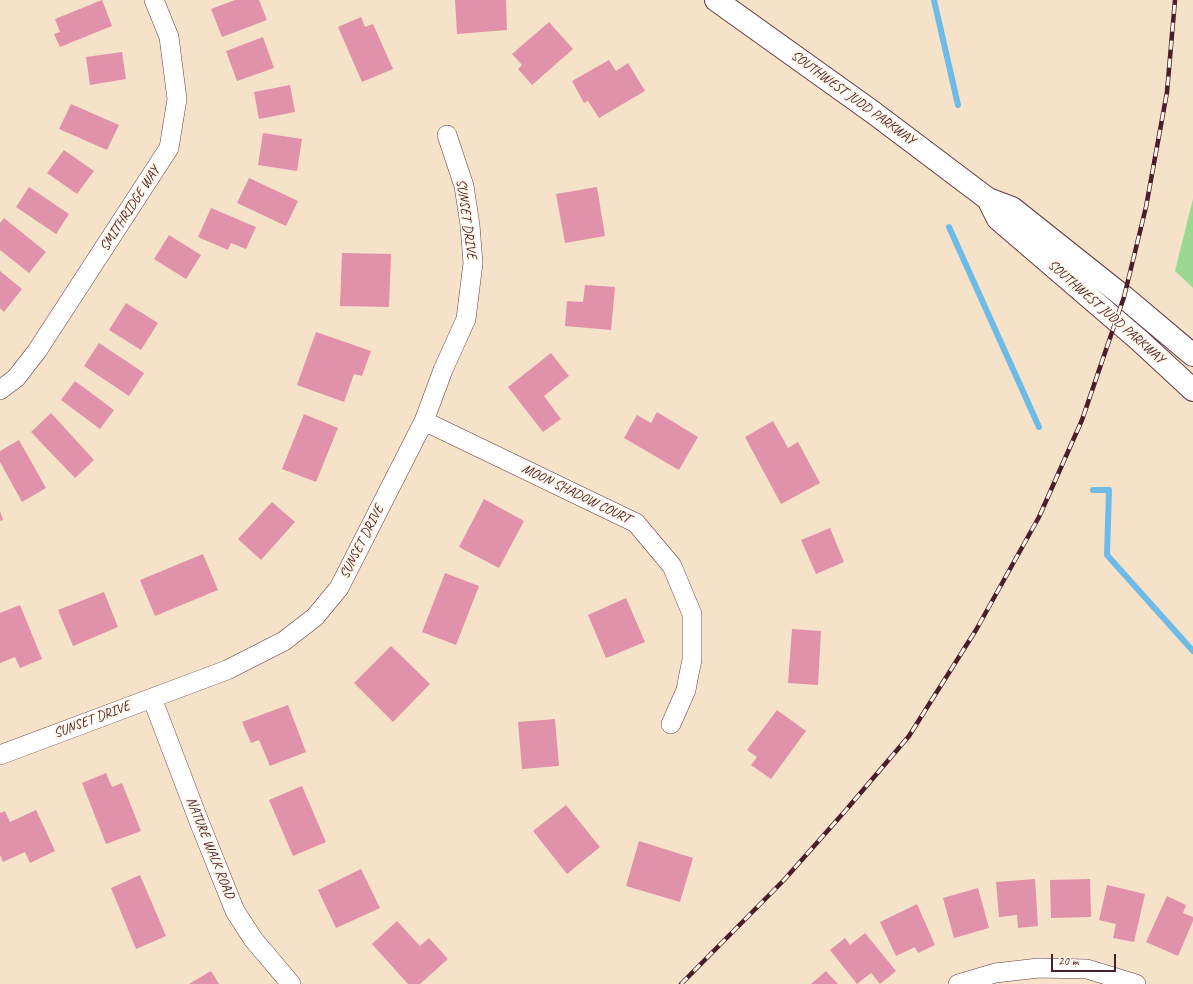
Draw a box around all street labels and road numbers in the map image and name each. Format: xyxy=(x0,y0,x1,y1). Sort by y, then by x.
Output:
street label: SOUTHWEST JUDD PARKWAY xyxy=(788,47,918,149)
street label: SMITHRIDGE WAY xyxy=(96,163,164,255)
street label: SUNSET DRIVE xyxy=(452,178,480,260)
street label: SOUTHWEST JUDD PARKWAY xyxy=(1044,257,1168,367)
street label: MOON SHADOW COURT xyxy=(519,460,633,528)
street label: SUNSET DRIVE xyxy=(336,502,388,582)
street label: SUNSET DRIVE xyxy=(52,698,132,742)
street label: NATURE WALK ROAD xyxy=(182,795,238,901)

